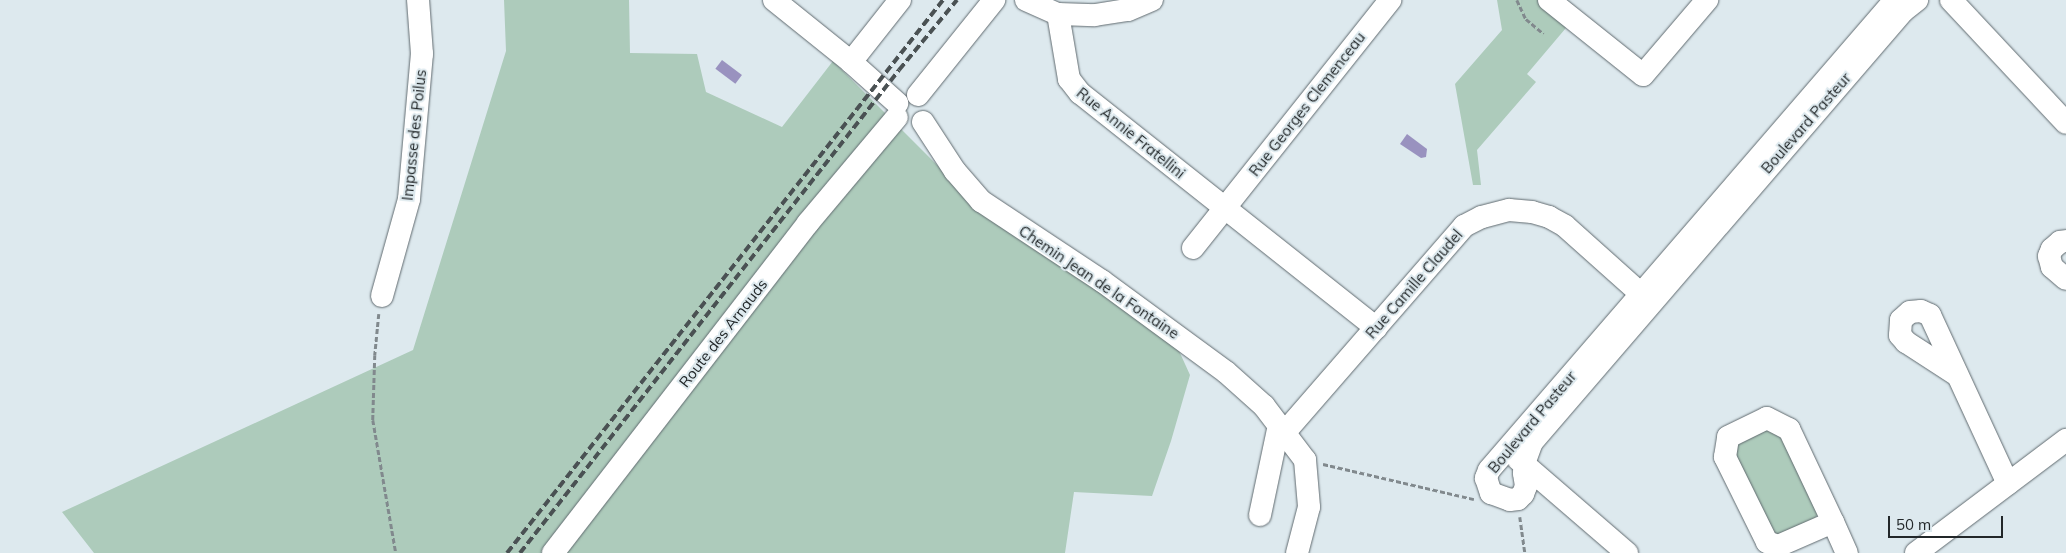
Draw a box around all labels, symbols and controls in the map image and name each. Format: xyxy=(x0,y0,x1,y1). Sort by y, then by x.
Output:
street label: Rue Georges Clemenceau xyxy=(1245,28,1369,180)
street label: Impasse des Poilus xyxy=(398,69,430,201)
street label: Boulevard Pasteur xyxy=(1757,69,1855,177)
street label: Rue Annie Fratellini xyxy=(1073,84,1189,182)
street label: Chemin Jean de la Fontaine xyxy=(1016,222,1182,342)
street label: Rue Camille Claudel xyxy=(1362,226,1466,342)
street label: Route des Arnauds xyxy=(675,275,771,391)
street label: Boulevard Pasteur xyxy=(1484,367,1580,477)
scale bar xyxy=(1891,506,2006,538)
text: 50 m xyxy=(1896,515,1931,534)

